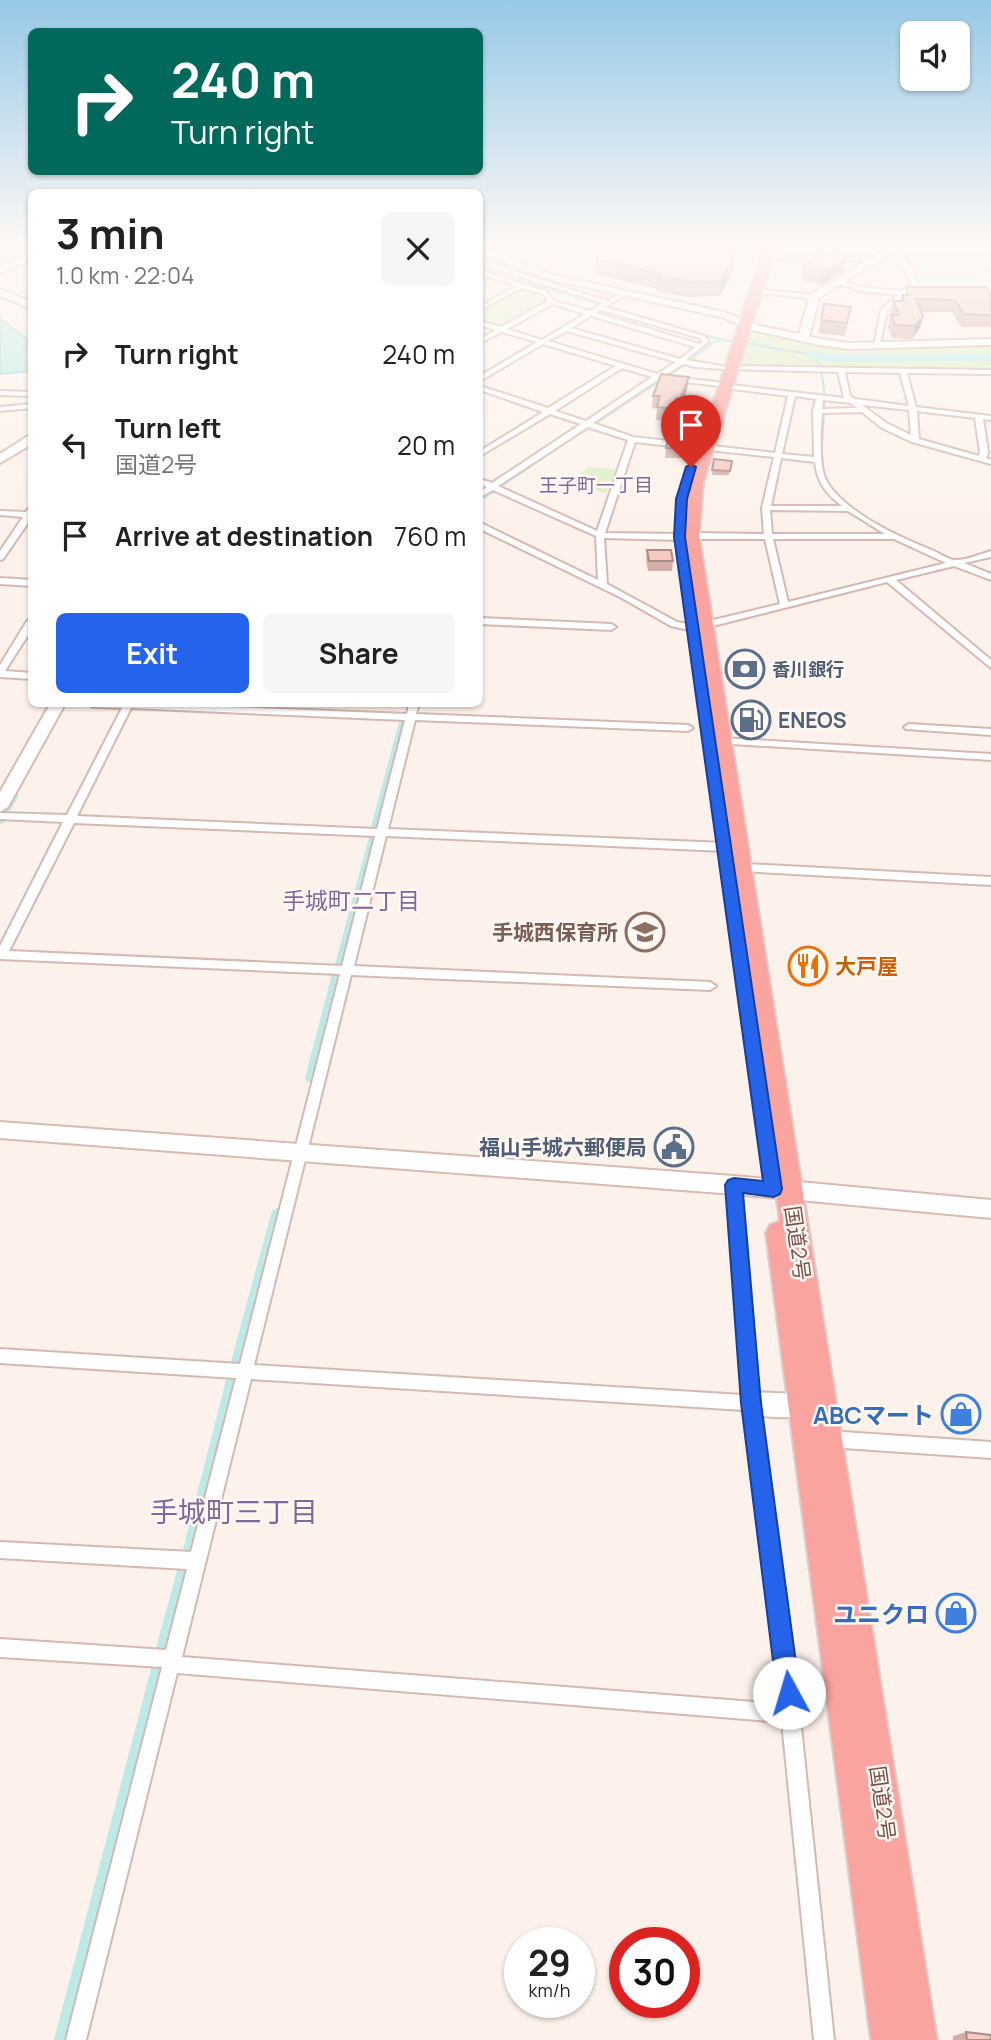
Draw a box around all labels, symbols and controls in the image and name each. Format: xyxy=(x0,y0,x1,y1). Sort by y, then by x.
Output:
map controls xyxy=(900,21,970,91)
button: sound xyxy=(900,21,970,91)
text: 240 m xyxy=(171,46,315,113)
icon: right xyxy=(56,56,147,147)
text: Turn right xyxy=(171,110,314,154)
text: 3 min xyxy=(56,204,165,262)
button: close xyxy=(381,212,455,286)
text: 1.0 km · 22:04 xyxy=(56,259,195,291)
icon: right xyxy=(56,335,94,373)
text: Turn right xyxy=(115,336,239,372)
text: 240 m xyxy=(382,336,455,372)
pin xyxy=(661,395,721,467)
icon: arrive xyxy=(672,406,710,444)
text: Turn left xyxy=(115,410,222,446)
icon: left xyxy=(56,426,94,464)
text: 20 m xyxy=(397,427,455,463)
text: 国道2号 xyxy=(115,448,197,480)
district label: 王子町一丁目 xyxy=(539,472,653,498)
icon: arrive xyxy=(56,517,94,555)
text: Arrive at destination xyxy=(115,518,373,554)
text: 760 m xyxy=(394,518,466,554)
button: Exit xyxy=(56,613,249,693)
button: Share xyxy=(263,613,455,693)
bank icon: 香川銀行 xyxy=(724,648,766,690)
place label: 香川銀行 xyxy=(772,657,844,681)
fuel station icon: ENEOS xyxy=(730,699,772,741)
place label: ENEOS xyxy=(778,706,847,734)
district label: 手城町二丁目 xyxy=(282,884,420,916)
school or university icon: 手城西保育所 xyxy=(624,911,666,953)
place label: 手城西保育所 xyxy=(492,918,618,946)
restaurant icon: 大戸屋 xyxy=(787,945,829,987)
place label: 大戸屋 xyxy=(835,952,898,980)
public building icon: 福山手城六郵便局 xyxy=(653,1126,695,1168)
place label: 福山手城六郵便局 xyxy=(479,1133,647,1161)
street label: 国道2号 xyxy=(779,1204,817,1282)
shop icon: ABCマート xyxy=(940,1393,982,1435)
place label: ABCマート xyxy=(813,1398,934,1431)
district label: 手城町三丁目 xyxy=(150,1492,318,1530)
shop icon: ユニクロ xyxy=(935,1592,977,1634)
place label: ユニクロ xyxy=(833,1597,929,1630)
position arrow xyxy=(752,1656,826,1730)
street label: 国道2号 xyxy=(864,1764,902,1842)
speed limit sign: 30 xyxy=(609,1927,700,2018)
text: 29 xyxy=(528,1939,571,1987)
text: km/h xyxy=(529,1978,570,2002)

